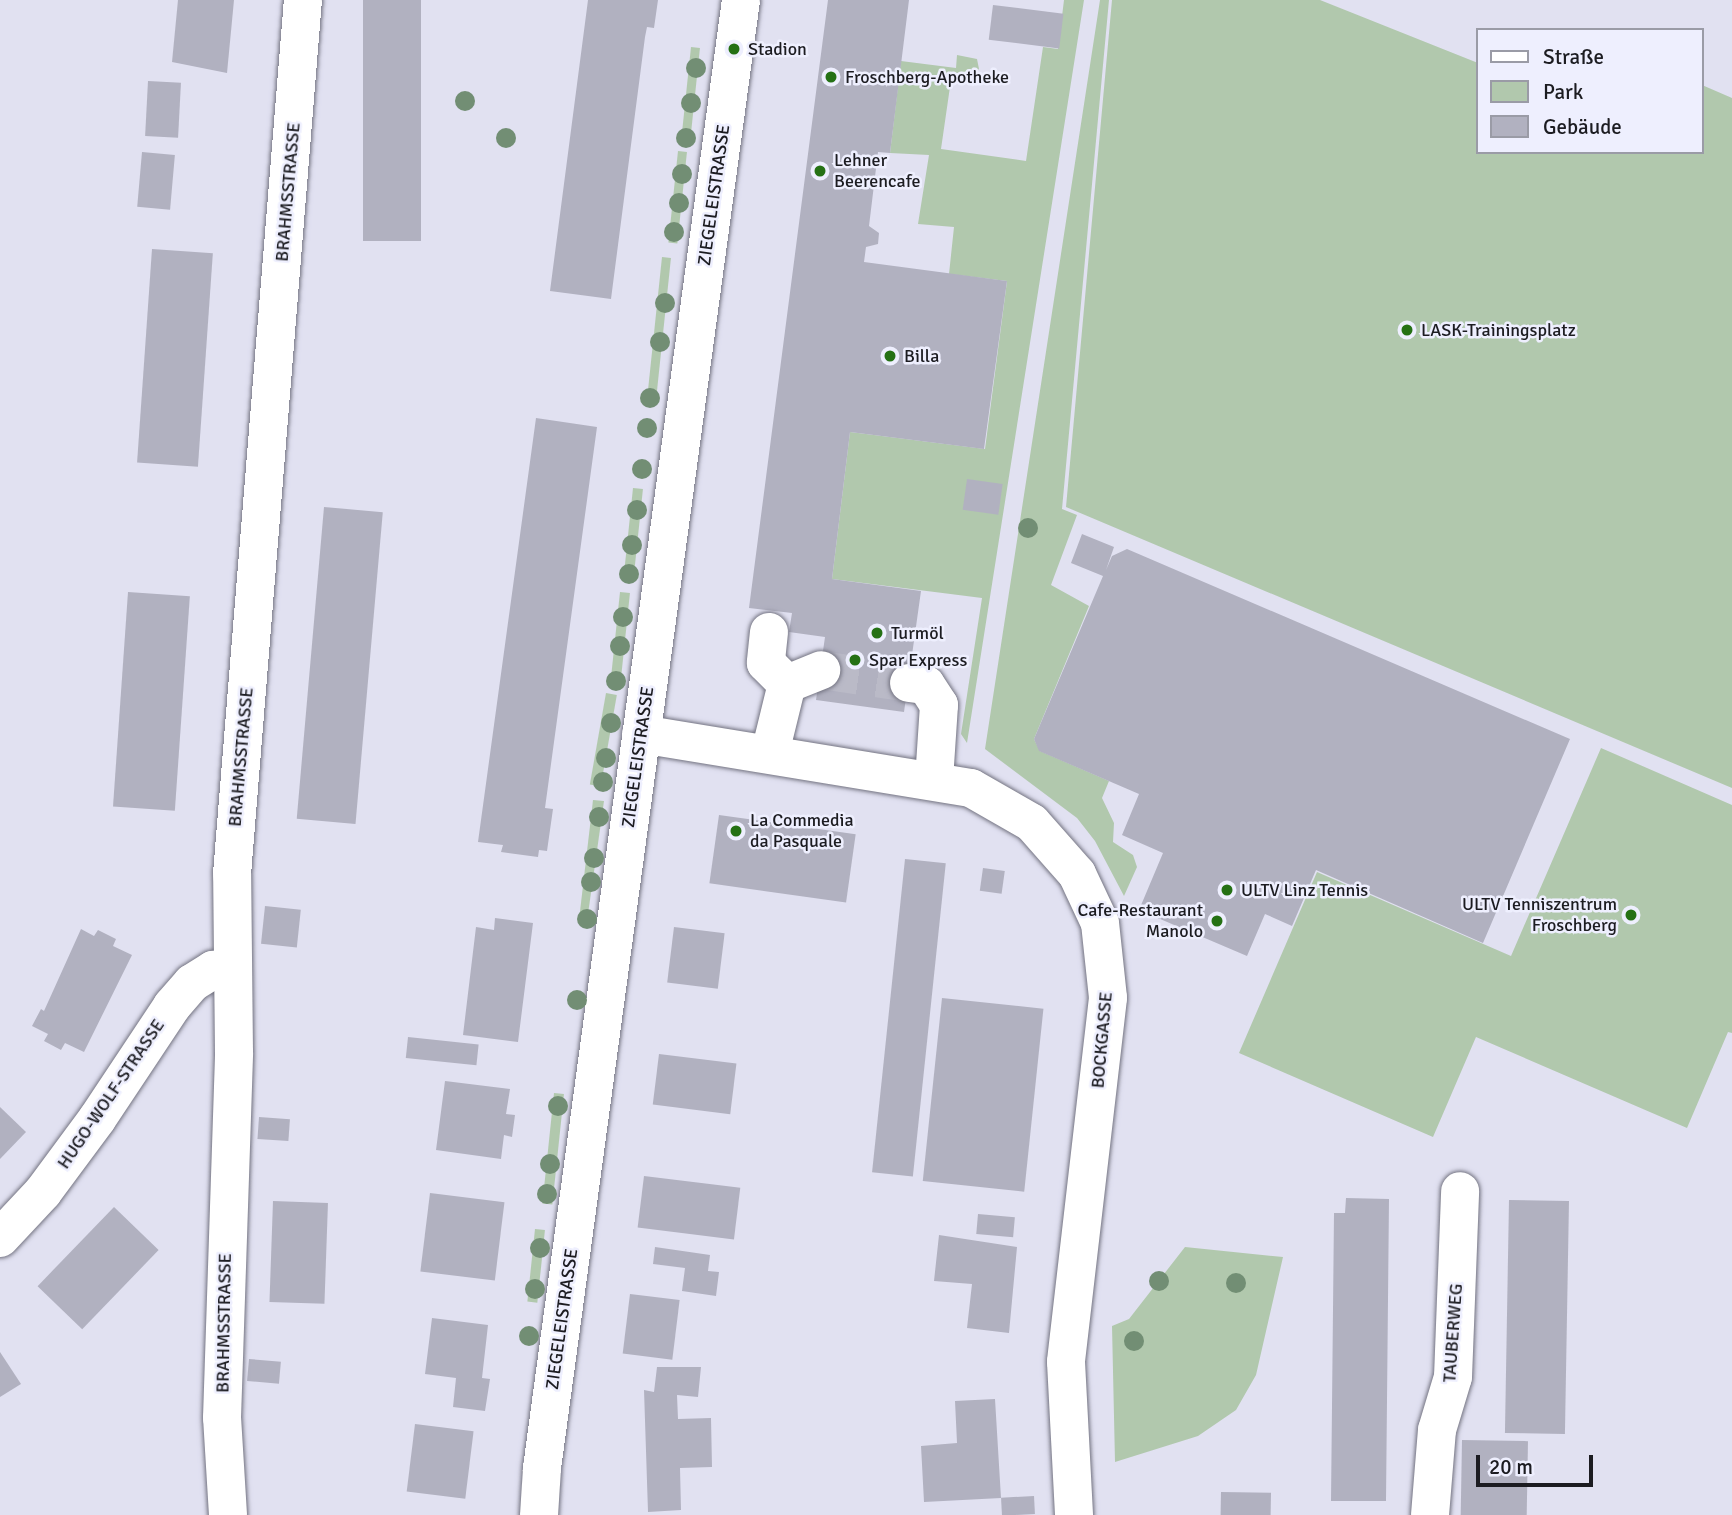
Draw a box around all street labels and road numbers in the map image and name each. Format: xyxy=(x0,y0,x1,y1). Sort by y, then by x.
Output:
street label: BRAHMSSTRASSE xyxy=(271,121,305,263)
street label: ZIEGELEISTRASSE xyxy=(693,123,735,267)
street label: ZIEGELEISTRASSE xyxy=(617,685,659,829)
street label: BRAHMSSTRASSE xyxy=(224,686,258,828)
street label: BOCKGASSE xyxy=(1087,991,1117,1089)
street label: HUGO-WOLF-STRASSE xyxy=(53,1015,169,1173)
street label: ZIEGELEISTRASSE xyxy=(541,1247,583,1391)
street label: BRAHMSSTRASSE xyxy=(212,1253,236,1393)
street label: TAUBERWEG xyxy=(1439,1283,1467,1383)

